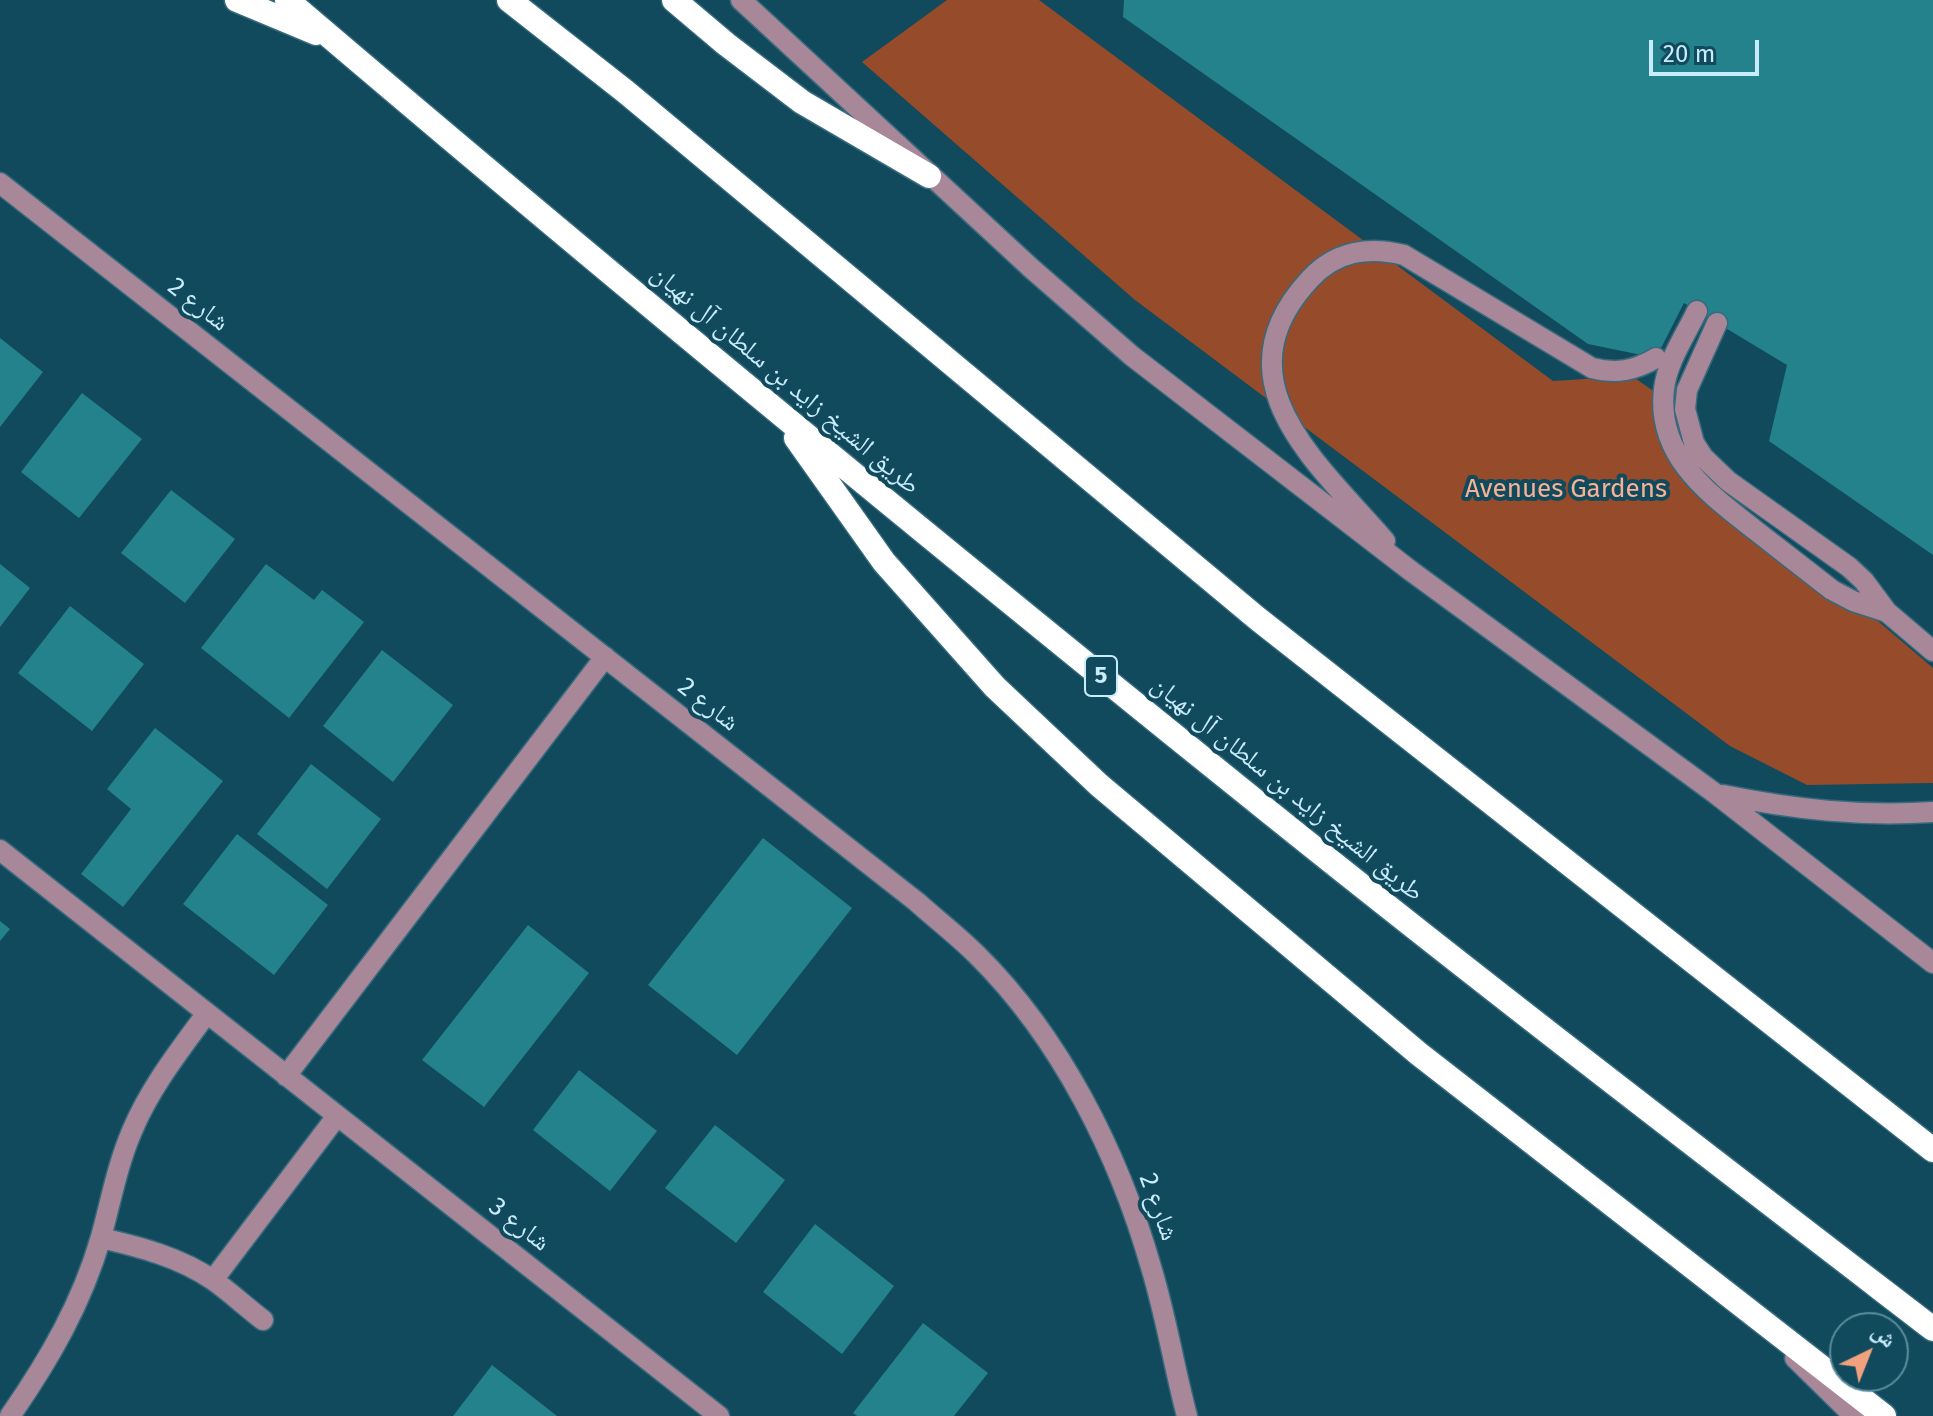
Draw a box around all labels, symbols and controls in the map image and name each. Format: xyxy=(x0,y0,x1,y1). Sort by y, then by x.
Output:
scale bar xyxy=(1653,24,1763,74)
text: 20 m xyxy=(1663,40,1715,68)
street label: طريق الشيخ زايد بن سلطان آل نهيان xyxy=(644,258,926,502)
street label: شارع 2 xyxy=(161,271,235,339)
park label: Avenues Gardens xyxy=(1465,474,1667,506)
road number: 5 xyxy=(1085,656,1117,696)
street label: طريق الشيخ زايد بن سلطان آل نهيان xyxy=(1144,669,1430,909)
street label: شارع 2 xyxy=(671,671,745,739)
street label: شارع 2 xyxy=(1132,1169,1184,1245)
street label: شارع 3 xyxy=(482,1191,556,1259)
north arrow xyxy=(1829,1312,1909,1392)
text: ش xyxy=(1867,1318,1902,1353)

